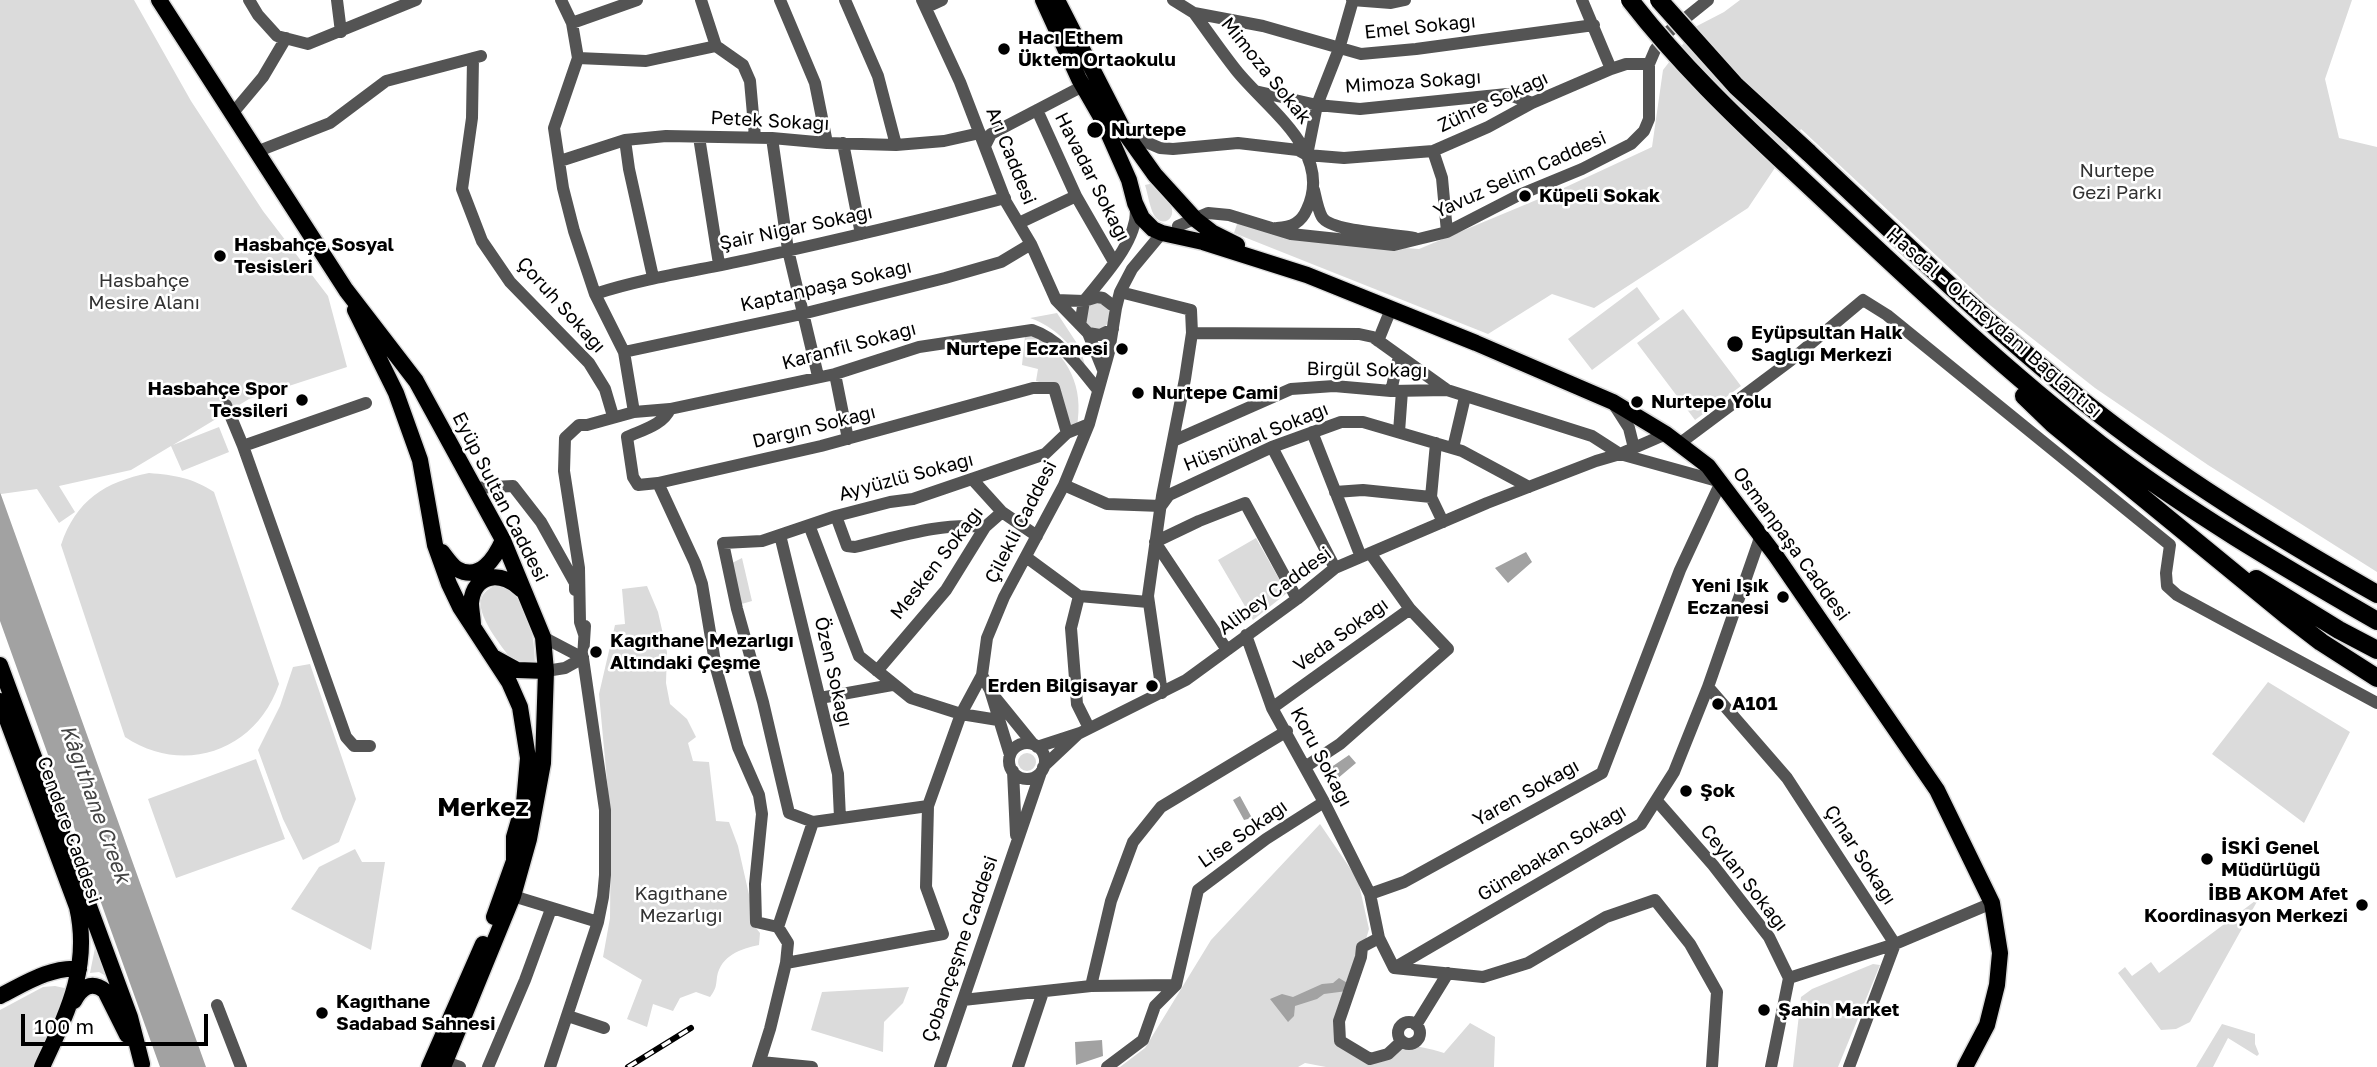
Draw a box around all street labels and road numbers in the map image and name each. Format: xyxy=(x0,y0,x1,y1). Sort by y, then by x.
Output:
street label: Emel Sokağı xyxy=(1363,10,1477,44)
street label: Mimoza Sokak xyxy=(1216,13,1316,129)
street label: Mimoza Sokağı xyxy=(1344,66,1482,98)
street label: Zühre Sokağı xyxy=(1434,67,1552,137)
street label: Arı Caddesi xyxy=(981,104,1041,208)
street label: Petek Sokağı xyxy=(710,107,830,135)
street label: Havadar Sokağı xyxy=(1050,109,1134,245)
street label: Yavuz Selim Caddesi xyxy=(1430,127,1610,223)
street label: Şair Nigar Sokağı xyxy=(717,201,875,255)
street label: Hasdal - Okmeydanı Bağlantısı xyxy=(1882,223,2106,423)
street label: Çoruh Sokağı xyxy=(512,252,610,358)
street label: Kaptanpaşa Sokağı xyxy=(738,255,914,317)
street label: Karanfil Sokağı xyxy=(780,317,918,375)
street label: Birgül Sokağı xyxy=(1306,358,1428,382)
street label: Hüsnühal Sokağı xyxy=(1180,398,1332,476)
street label: Dargın Sokağı xyxy=(750,401,878,453)
street label: Eyüp Sultan Caddesi xyxy=(447,408,553,586)
street label: Ayyüzlü Sokağı xyxy=(836,448,976,506)
street label: Çilekli Caddesi xyxy=(980,457,1062,587)
street label: Osmanpaşa Caddesi xyxy=(1728,463,1854,625)
street label: Mesken Sokağı xyxy=(886,502,988,624)
street label: Alibey Caddesi xyxy=(1214,542,1336,640)
street label: Veda Sokağı xyxy=(1289,593,1393,677)
street label: Özen Sokağı xyxy=(809,615,857,729)
street label: Koru Sokağı xyxy=(1285,703,1357,811)
street label: Cendere Caddesi xyxy=(32,753,106,907)
street label: Yaren Sokağı xyxy=(1469,755,1583,831)
street label: Lise Sokağı xyxy=(1194,795,1292,873)
street label: Günebakan Sokağı xyxy=(1474,800,1630,906)
street label: Çınar Sokağı xyxy=(1819,801,1901,909)
street label: Ceylan Sokağı xyxy=(1695,820,1793,936)
street label: Çobançeşme Caddesi xyxy=(917,853,1003,1045)

